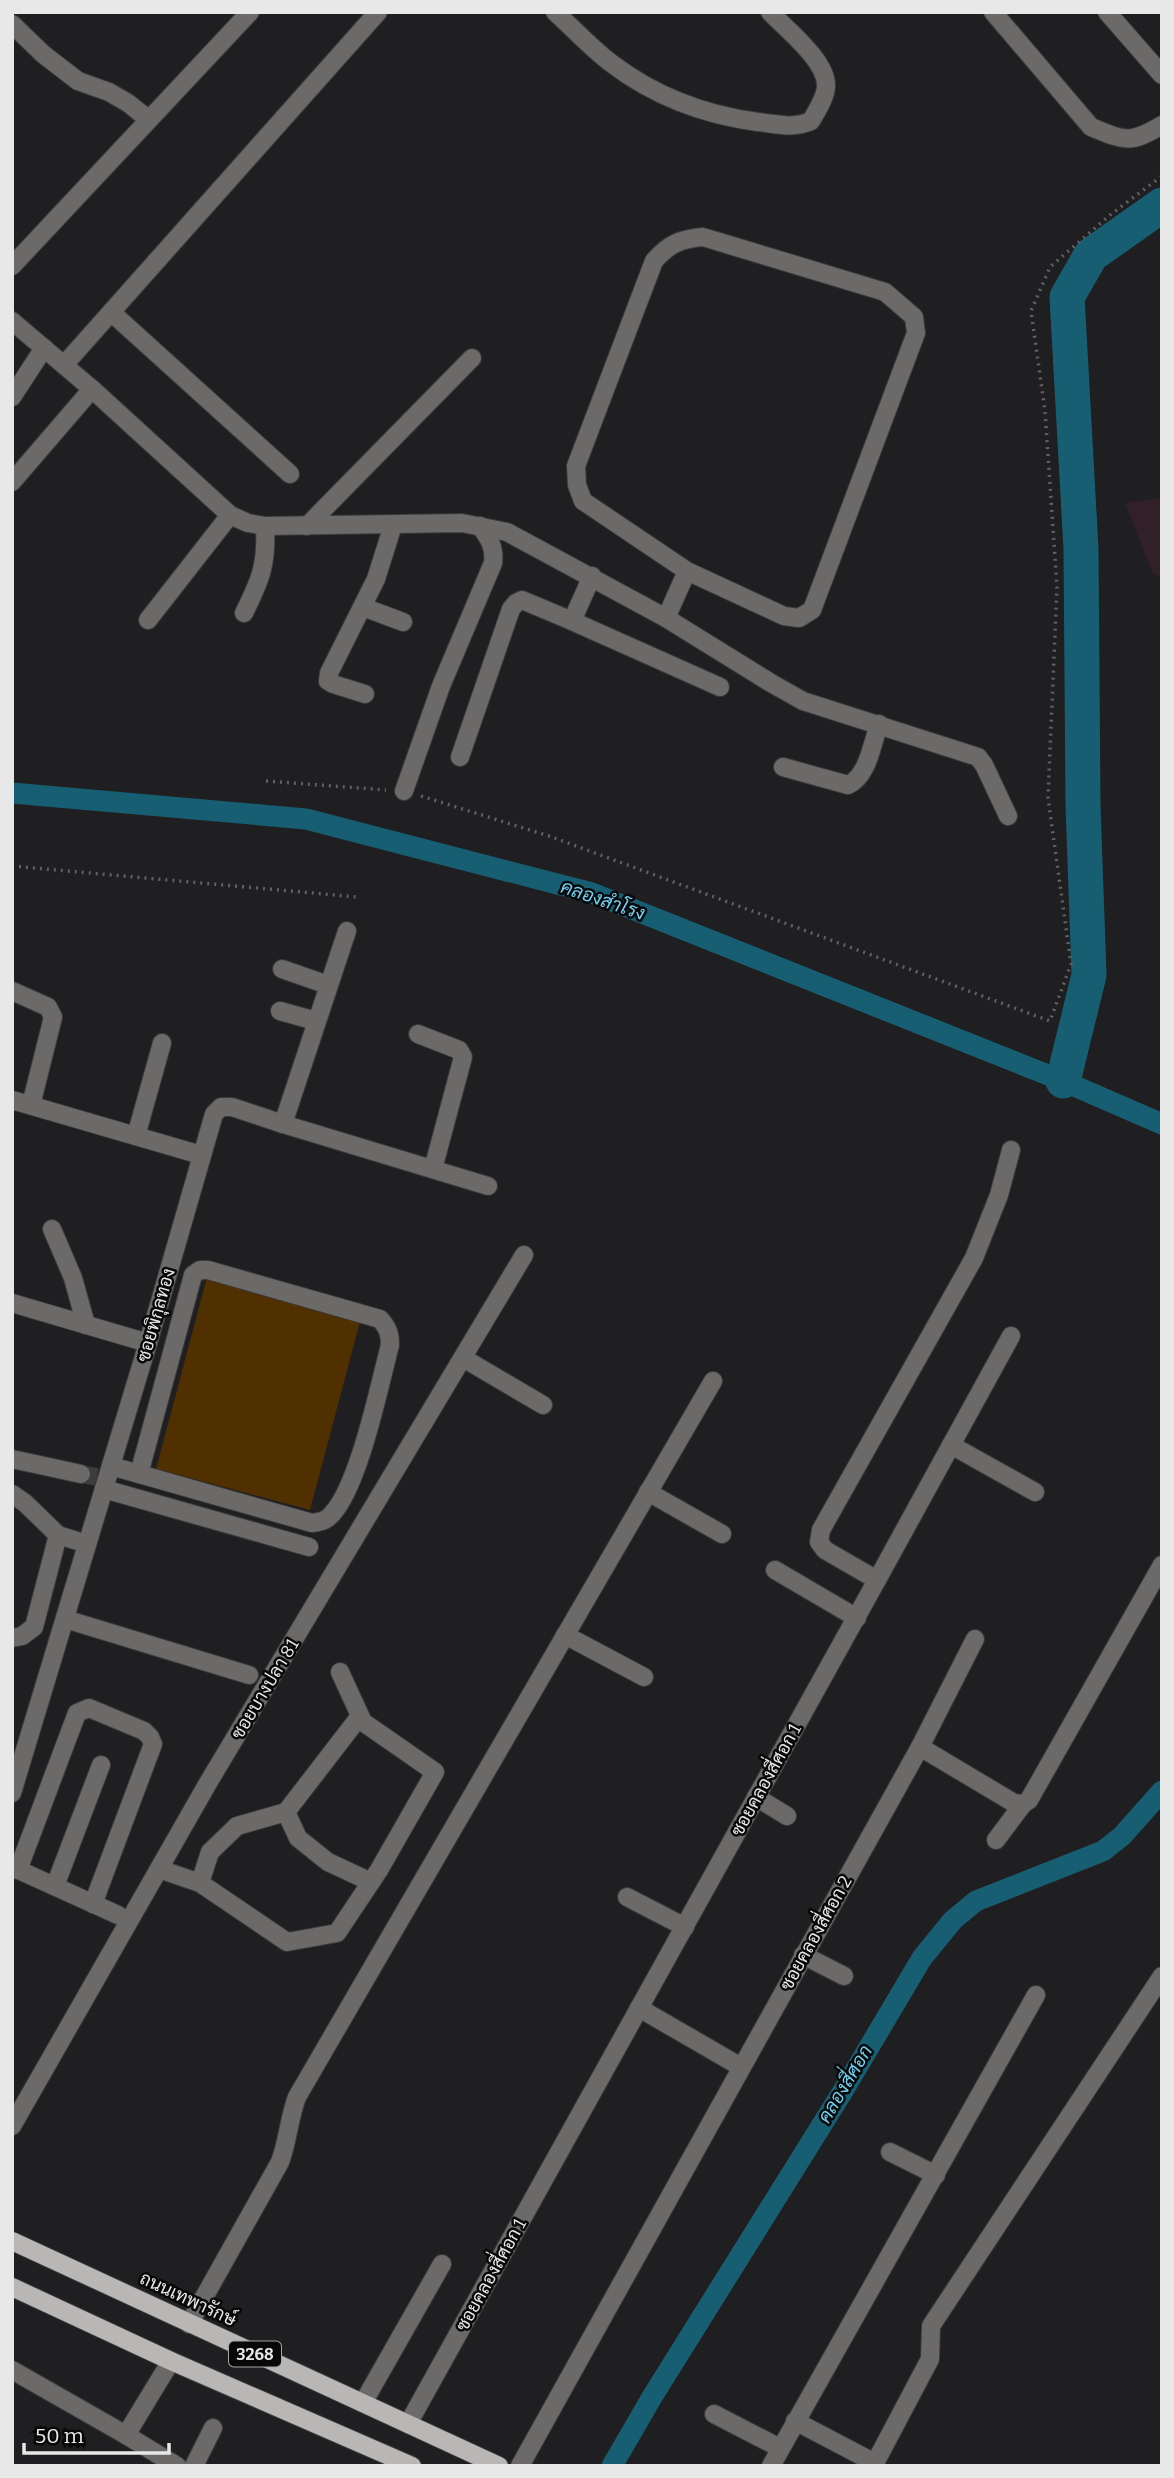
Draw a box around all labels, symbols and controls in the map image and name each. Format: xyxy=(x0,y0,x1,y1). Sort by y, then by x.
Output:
water label: คลองสำโรง xyxy=(558,874,649,925)
street label: ซอยพิกุลทอง xyxy=(132,1266,181,1365)
street label: ซอยบางปลา 81 xyxy=(226,1634,304,1743)
street label: ซอยคลองสี่ศอก 1 xyxy=(722,1717,806,1840)
street label: ซอยคลองสี่ศอก 2 xyxy=(771,1869,857,1994)
water label: คลองสี่ศอก xyxy=(808,2038,877,2127)
street label: ซอยคลองสี่ศอก 1 xyxy=(447,2212,531,2335)
street label: ถนนเทพารักษ์ xyxy=(136,2265,241,2331)
road number: 3268 xyxy=(229,2342,281,2366)
scale bar xyxy=(24,2412,170,2456)
text: 50 m xyxy=(35,2423,84,2449)

